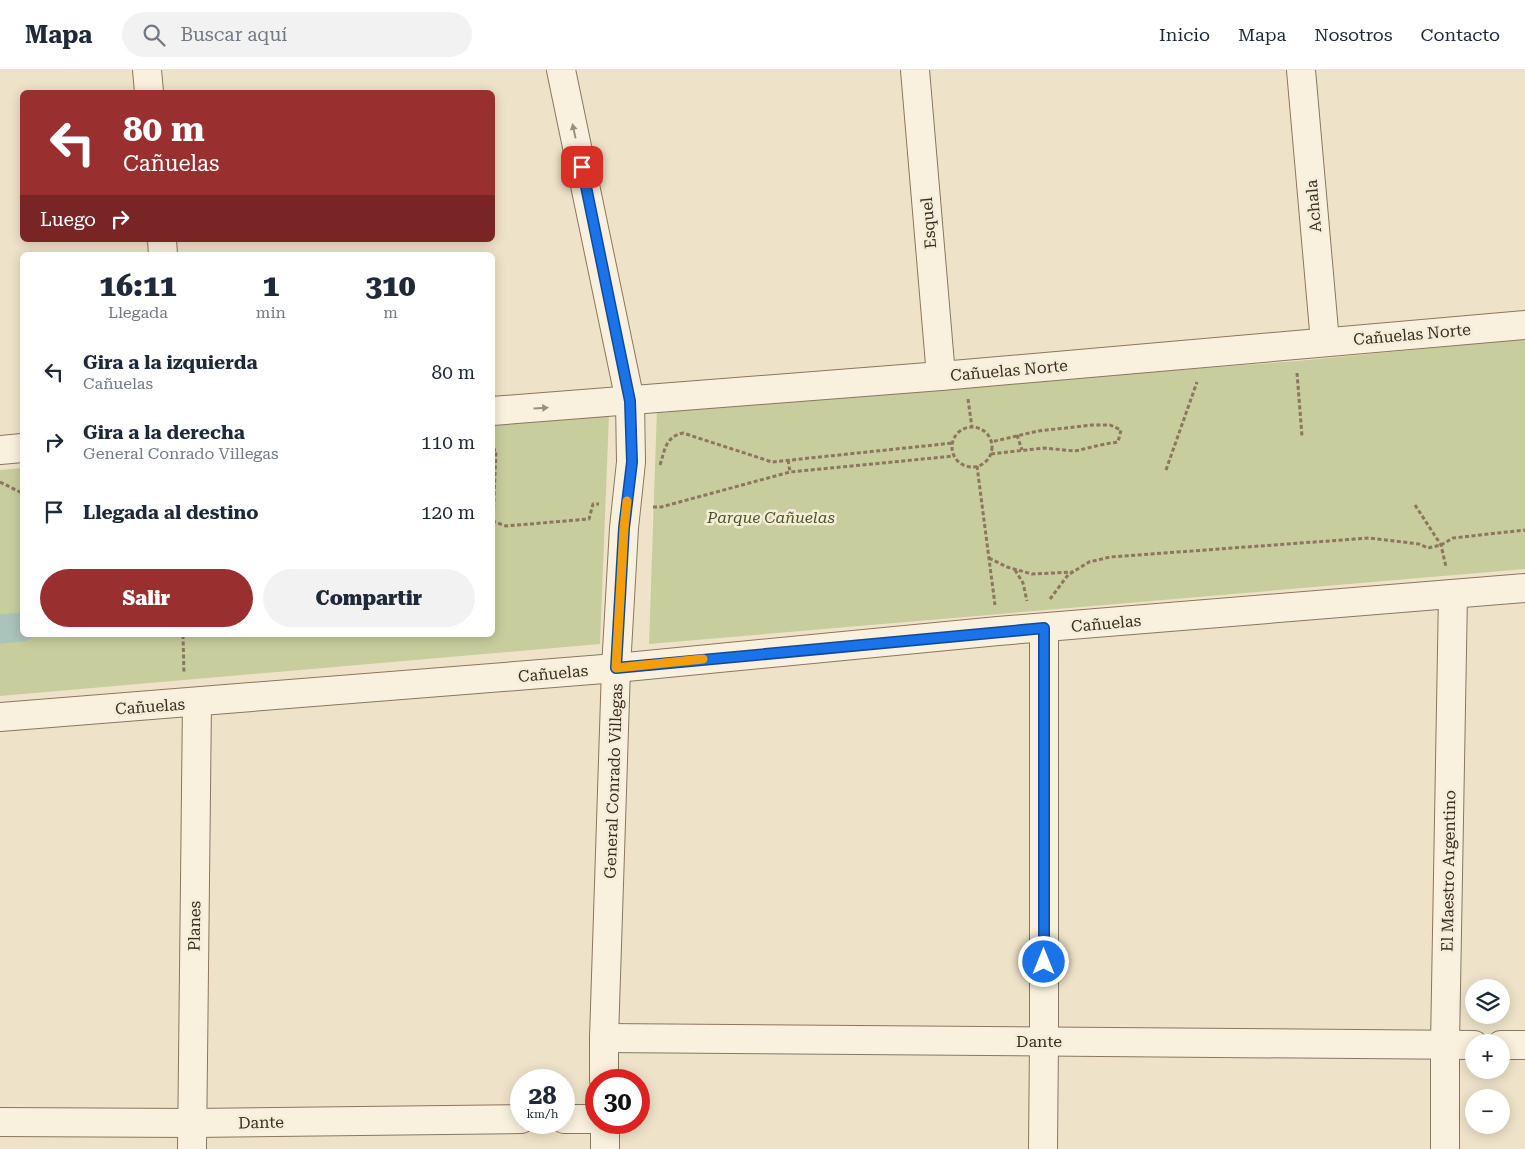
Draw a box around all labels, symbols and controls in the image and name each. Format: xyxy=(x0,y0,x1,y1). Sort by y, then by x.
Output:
search box xyxy=(122,12,472,57)
text: Mapa xyxy=(25,21,92,49)
icon: search xyxy=(140,21,168,49)
text: Buscar aquí xyxy=(180,23,287,46)
text: Inicio xyxy=(1159,24,1210,45)
text: Mapa xyxy=(1238,24,1286,45)
text: Nosotros xyxy=(1314,24,1392,45)
text: Contacto xyxy=(1420,24,1500,45)
text: 80 m xyxy=(123,109,205,150)
icon: left xyxy=(40,110,105,175)
one-way arrow xyxy=(570,123,578,138)
pin xyxy=(561,146,603,188)
text: Cañuelas xyxy=(123,151,219,176)
icon: arrive xyxy=(568,153,596,181)
street label: Achala xyxy=(1302,179,1325,233)
street label: Esquel xyxy=(917,196,940,250)
icon: right xyxy=(106,205,134,233)
text: Luego xyxy=(40,208,96,231)
text: 16:11 xyxy=(99,268,177,303)
text: 1 xyxy=(262,268,279,303)
text: 310 xyxy=(365,268,416,303)
text: Llegada xyxy=(108,303,168,322)
text: min xyxy=(256,303,286,322)
text: m xyxy=(383,303,398,322)
street label: Cañuelas Norte xyxy=(1352,320,1472,349)
text: Gira a la izquierda xyxy=(83,351,258,374)
street label: Cañuelas Norte xyxy=(949,356,1069,385)
icon: left xyxy=(40,358,68,386)
text: 80 m xyxy=(432,361,475,384)
text: Cañuelas xyxy=(83,374,153,393)
one-way arrow xyxy=(533,403,549,411)
text: Gira a la derecha xyxy=(83,421,245,444)
icon: right xyxy=(40,428,68,456)
text: 110 m xyxy=(421,431,475,454)
text: General Conrado Villegas xyxy=(83,444,279,463)
icon: arrive xyxy=(40,498,68,526)
text: Llegada al destino xyxy=(83,501,259,524)
text: 120 m xyxy=(421,501,475,524)
park label: Parque Cañuelas xyxy=(706,508,835,527)
button: Salir xyxy=(40,569,253,627)
button: Compartir xyxy=(263,569,475,627)
street label: Cañuelas xyxy=(1070,611,1142,636)
street label: Cañuelas xyxy=(517,661,589,686)
street label: General Conrado Villegas xyxy=(601,683,626,879)
street label: Cañuelas xyxy=(114,695,186,718)
street label: El Maestro Argentino xyxy=(1438,790,1459,952)
street label: Planes xyxy=(185,900,204,951)
position arrow xyxy=(1017,935,1069,987)
map controls xyxy=(1465,979,1510,1134)
button: layers xyxy=(1465,979,1510,1024)
street label: Dante xyxy=(1016,1032,1062,1051)
button: + xyxy=(1465,1034,1510,1079)
speed limit sign: 30 xyxy=(585,1069,650,1134)
text: 28 xyxy=(528,1081,557,1110)
button: − xyxy=(1465,1089,1510,1134)
text: km/h xyxy=(526,1107,559,1121)
street label: Dante xyxy=(238,1113,284,1132)

